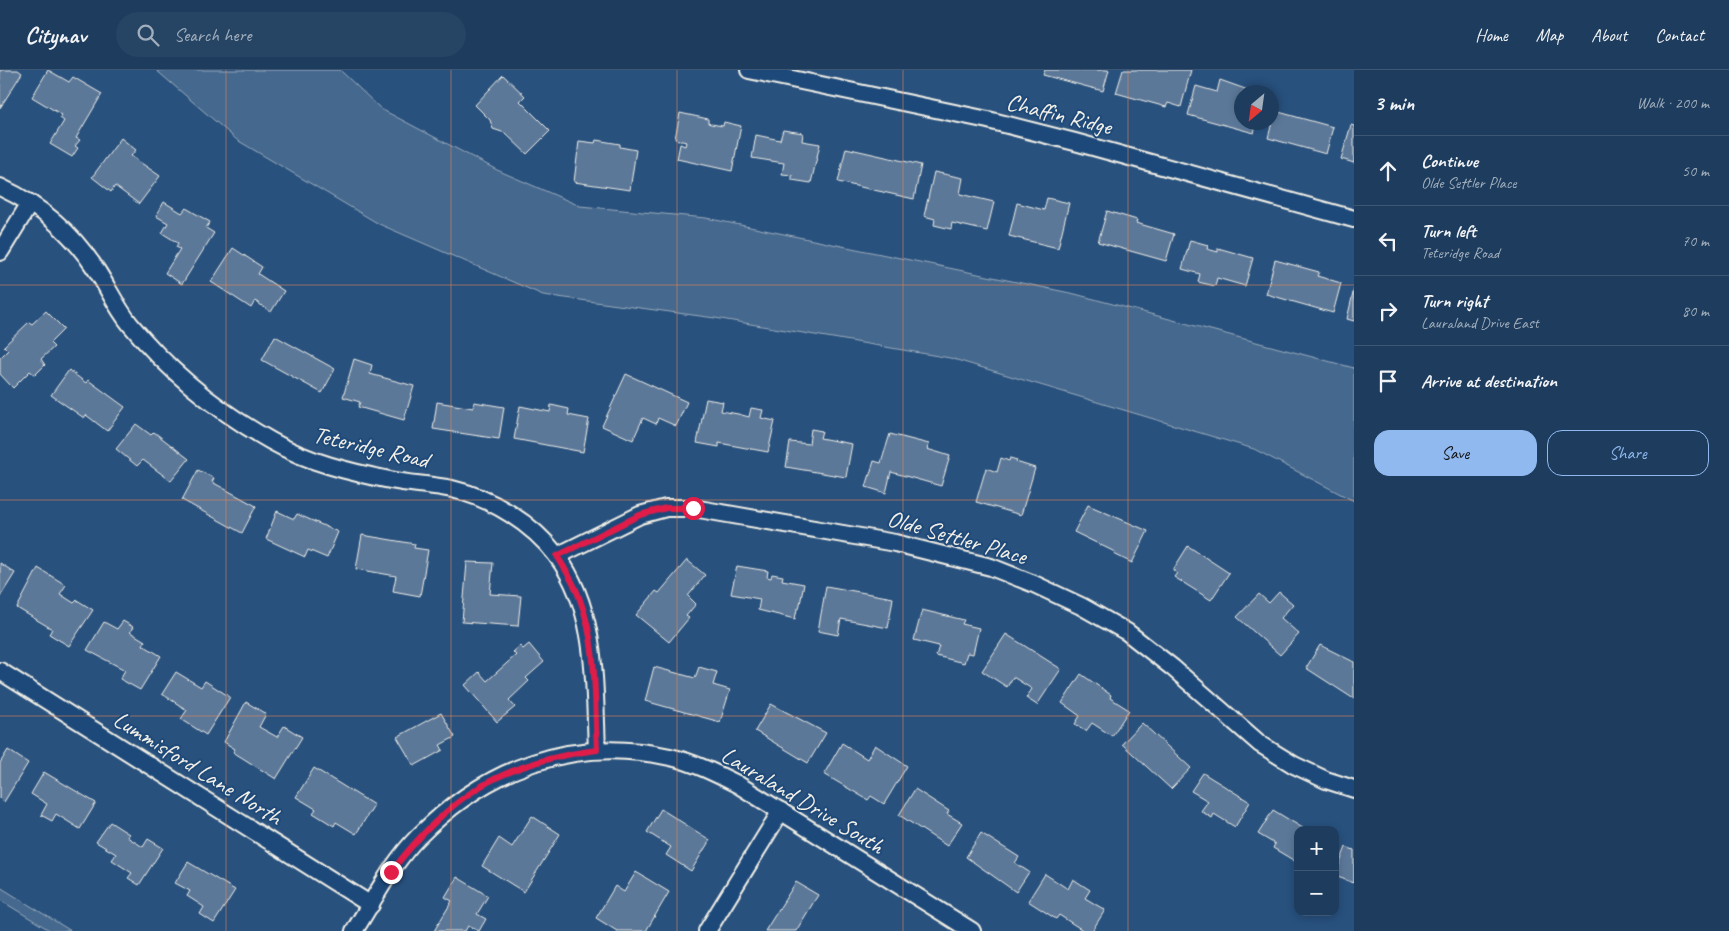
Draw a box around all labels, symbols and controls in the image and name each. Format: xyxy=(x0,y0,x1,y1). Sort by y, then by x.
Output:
search box xyxy=(116,12,466,57)
text: Citynav xyxy=(25,20,86,50)
icon: search xyxy=(134,21,162,49)
text: Search here xyxy=(174,23,251,47)
text: Home xyxy=(1475,24,1508,46)
text: Map xyxy=(1536,24,1563,46)
text: About xyxy=(1591,24,1627,46)
text: Contact xyxy=(1655,24,1704,46)
north arrow xyxy=(1234,85,1279,130)
street label: Chaffin Ridge xyxy=(1003,86,1117,142)
text: 3 min xyxy=(1374,90,1414,116)
text: Walk · 200 m xyxy=(1637,93,1709,113)
text: Continue xyxy=(1421,149,1478,173)
icon: ahead xyxy=(1374,157,1402,185)
text: 50 m xyxy=(1682,161,1709,181)
text: Olde Settler Place xyxy=(1421,173,1517,193)
text: Turn left xyxy=(1421,219,1476,243)
icon: left xyxy=(1374,227,1402,255)
text: 70 m xyxy=(1682,231,1709,251)
text: Teteridge Road xyxy=(1421,243,1499,263)
text: Turn right xyxy=(1421,289,1488,313)
icon: right xyxy=(1374,297,1402,325)
text: 80 m xyxy=(1682,301,1709,321)
text: Lauraland Drive East xyxy=(1421,313,1539,333)
icon: arrive xyxy=(1374,367,1402,395)
text: Arrive at destination xyxy=(1421,369,1557,393)
street label: Teteridge Road xyxy=(310,419,435,476)
button: Save xyxy=(1374,430,1537,476)
button: Share xyxy=(1547,430,1709,476)
route start xyxy=(682,497,705,520)
street label: Olde Settler Place xyxy=(884,503,1032,572)
street label: Lummisford Lane North xyxy=(108,704,289,833)
street label: Lauraland Drive South xyxy=(716,739,891,861)
map controls xyxy=(1294,826,1339,916)
button: + xyxy=(1294,826,1339,871)
route end xyxy=(380,861,403,884)
button: − xyxy=(1294,871,1339,916)

